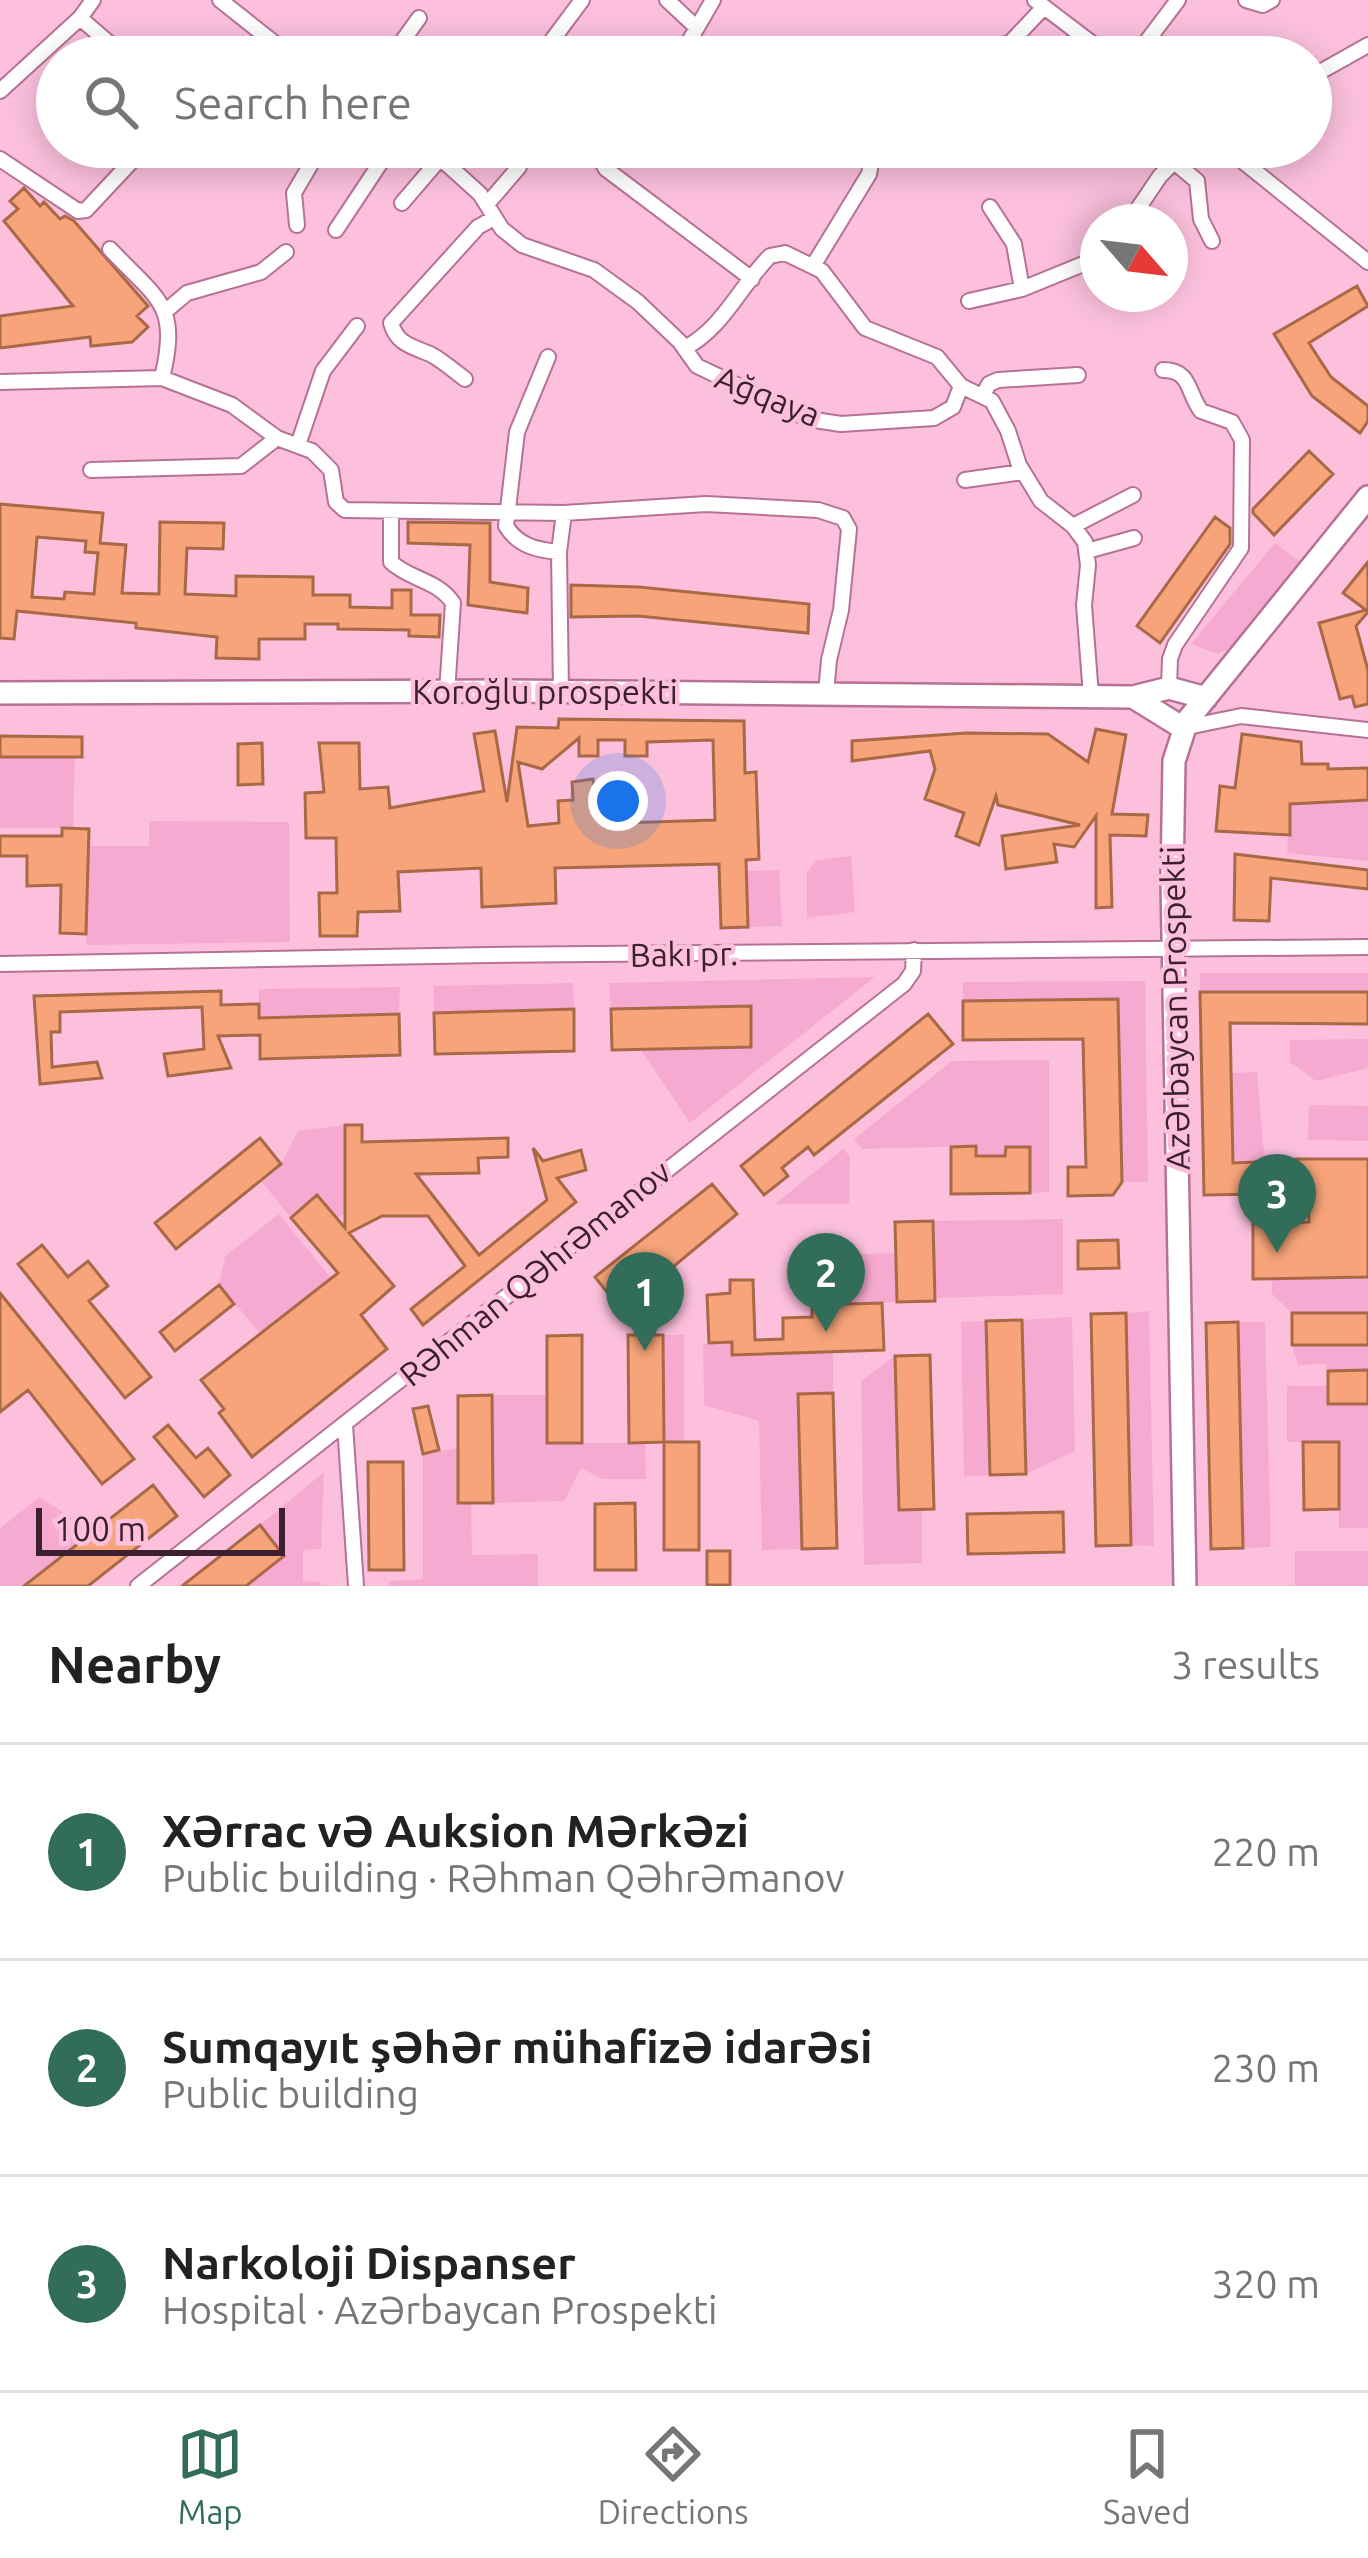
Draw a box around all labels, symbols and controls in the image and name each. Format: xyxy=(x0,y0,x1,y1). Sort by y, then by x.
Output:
search box xyxy=(36,36,1332,168)
icon: search xyxy=(78,69,144,135)
text: Search here xyxy=(174,77,412,128)
north arrow xyxy=(1080,204,1188,312)
street label: Ağqaya xyxy=(711,358,826,433)
street label: Koroğlu prospekti xyxy=(412,673,678,710)
your location xyxy=(588,771,648,831)
street label: Azərbaycan Prospekti xyxy=(1153,846,1196,1170)
street label: Bakı pr. xyxy=(629,934,739,973)
street label: Rəhman Qəhrəmanov xyxy=(392,1152,677,1393)
pin: 3 xyxy=(1238,1154,1316,1253)
pin: 2 xyxy=(787,1233,865,1332)
pin: 1 xyxy=(606,1252,684,1351)
scale bar xyxy=(36,1502,285,1555)
text: 100 m xyxy=(54,1510,146,1547)
text: Nearby xyxy=(48,1635,221,1693)
text: 3 results xyxy=(1171,1643,1320,1686)
text: Xərrac və Auksion Mərkəzi xyxy=(162,1805,749,1856)
text: 1 xyxy=(76,1830,98,1873)
text: 220 m xyxy=(1211,1830,1320,1873)
text: Public building · Rəhman Qəhrəmanov xyxy=(162,1856,845,1899)
text: Sumqayıt şəhər mühafizə idarəsi xyxy=(162,2021,872,2072)
text: 2 xyxy=(76,2046,98,2089)
text: 230 m xyxy=(1211,2046,1320,2089)
text: Public building xyxy=(162,2072,419,2115)
text: Narkoloji Dispanser xyxy=(162,2237,576,2288)
text: 3 xyxy=(76,2262,98,2305)
text: 320 m xyxy=(1211,2262,1320,2305)
text: Hospital · Azərbaycan Prospekti xyxy=(162,2288,717,2331)
tab: Map xyxy=(177,2421,243,2530)
tab: Directions xyxy=(598,2421,748,2530)
tab: Saved xyxy=(1103,2421,1191,2530)

